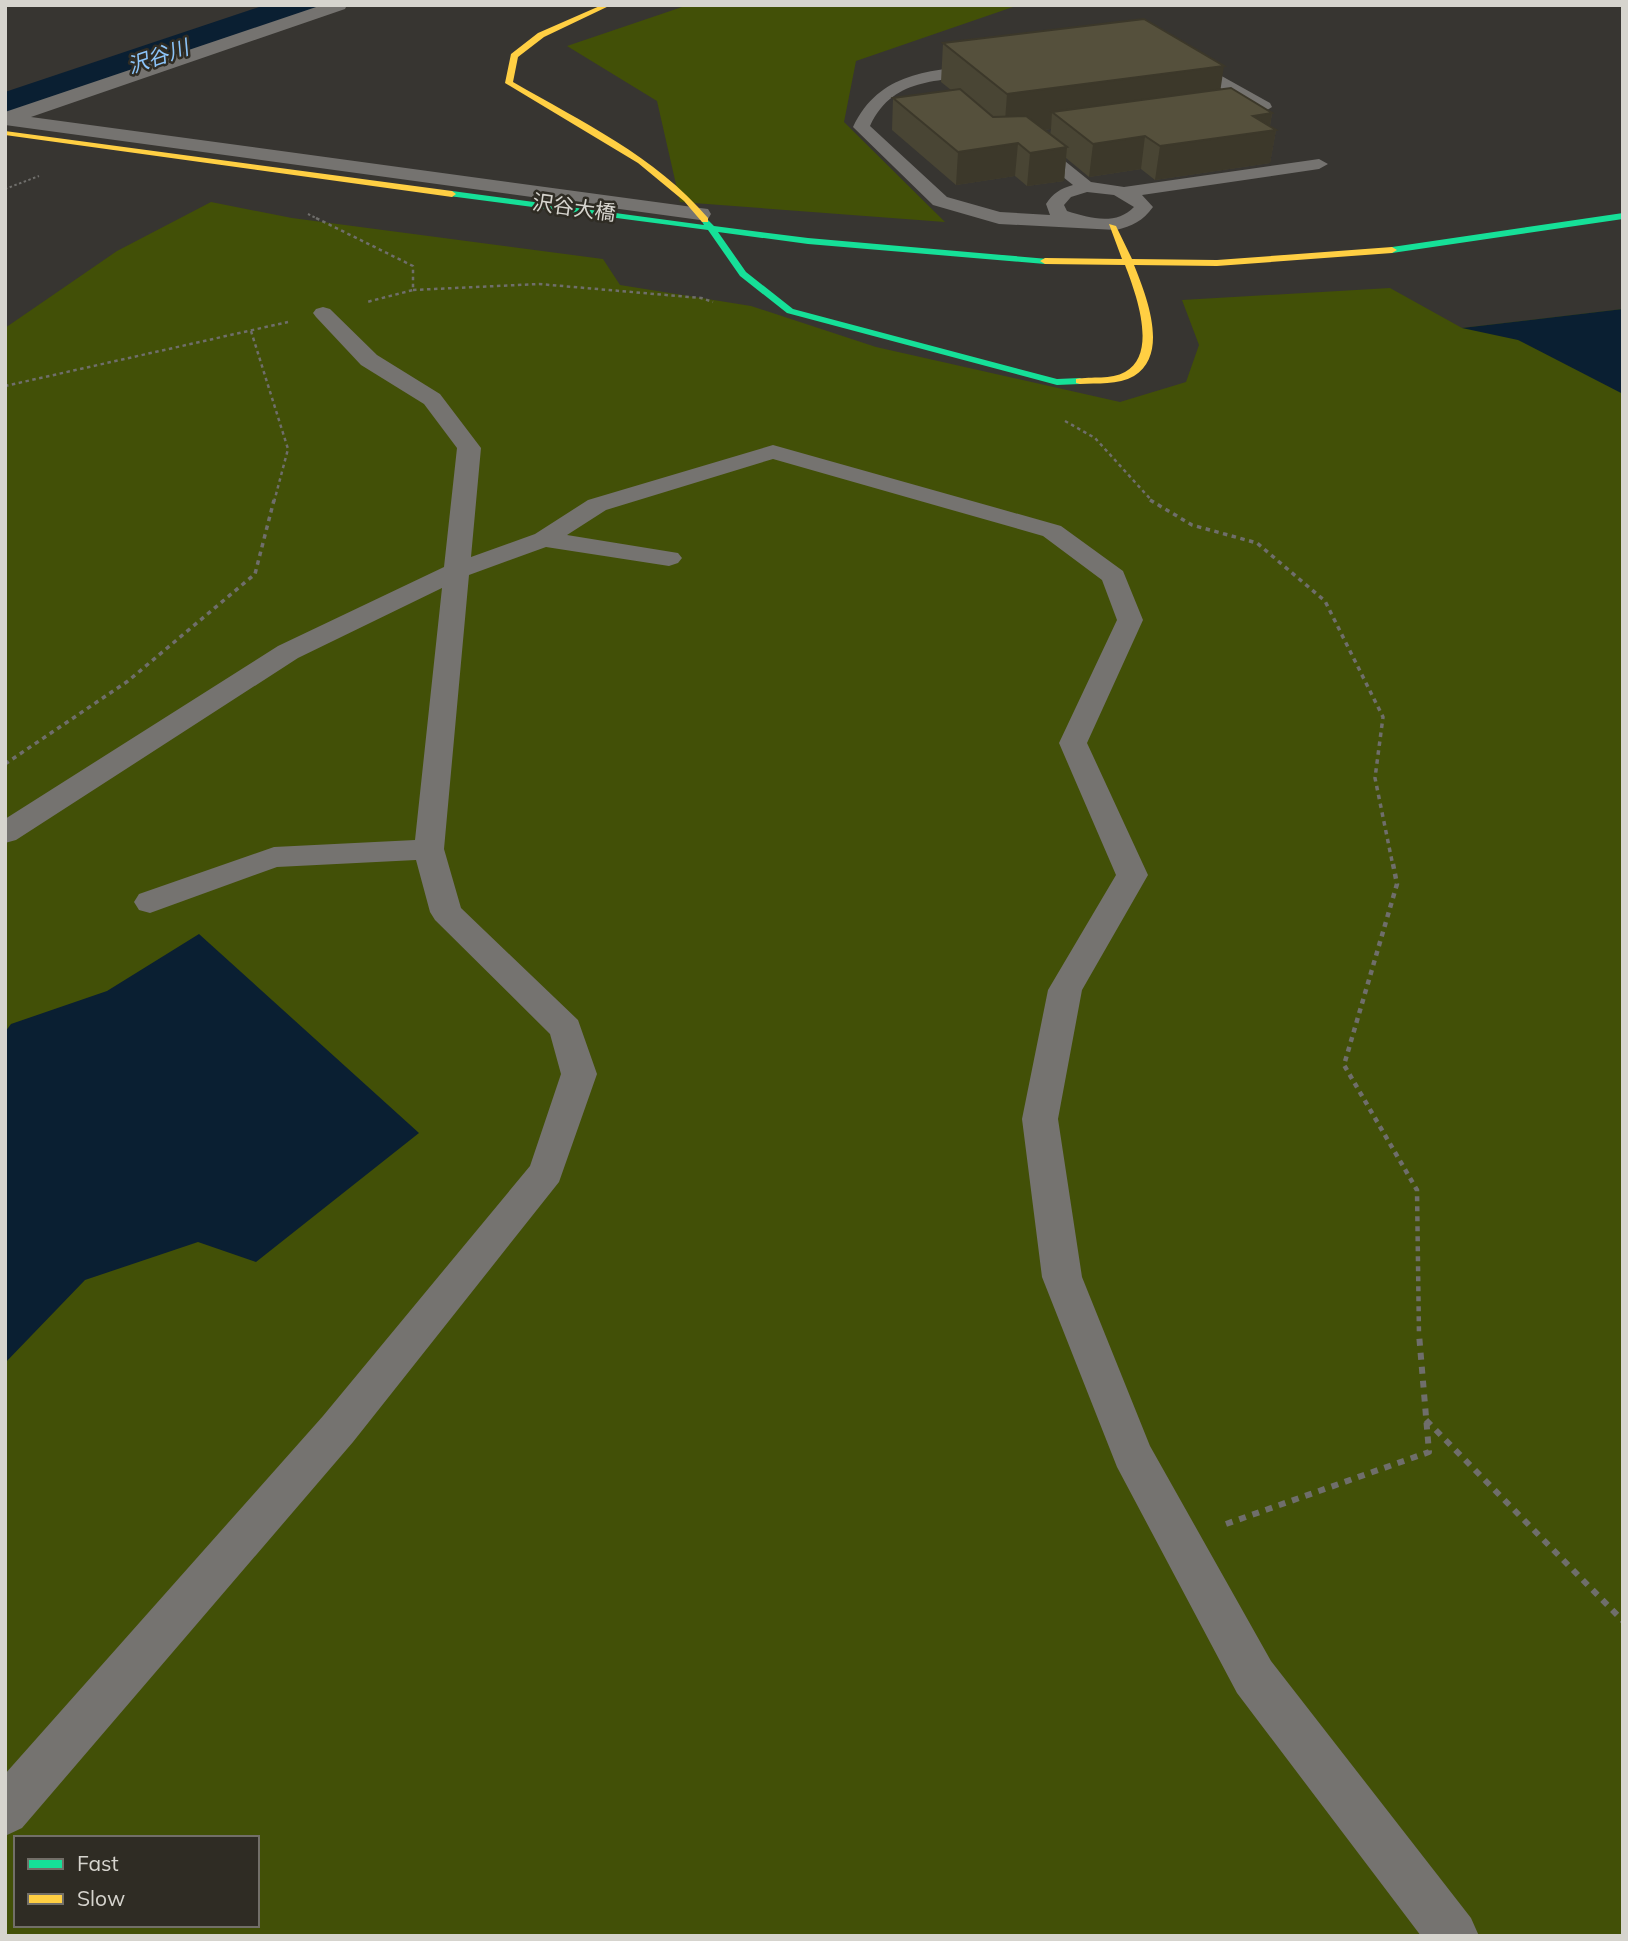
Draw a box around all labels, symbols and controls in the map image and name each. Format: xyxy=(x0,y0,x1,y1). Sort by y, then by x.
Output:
water label: 沢谷川 xyxy=(124,33,194,79)
street label: 沢谷大橋 xyxy=(531,188,618,226)
legend xyxy=(14,1836,259,1927)
text: Fast xyxy=(77,1850,119,1876)
text: Slow xyxy=(77,1885,125,1911)

